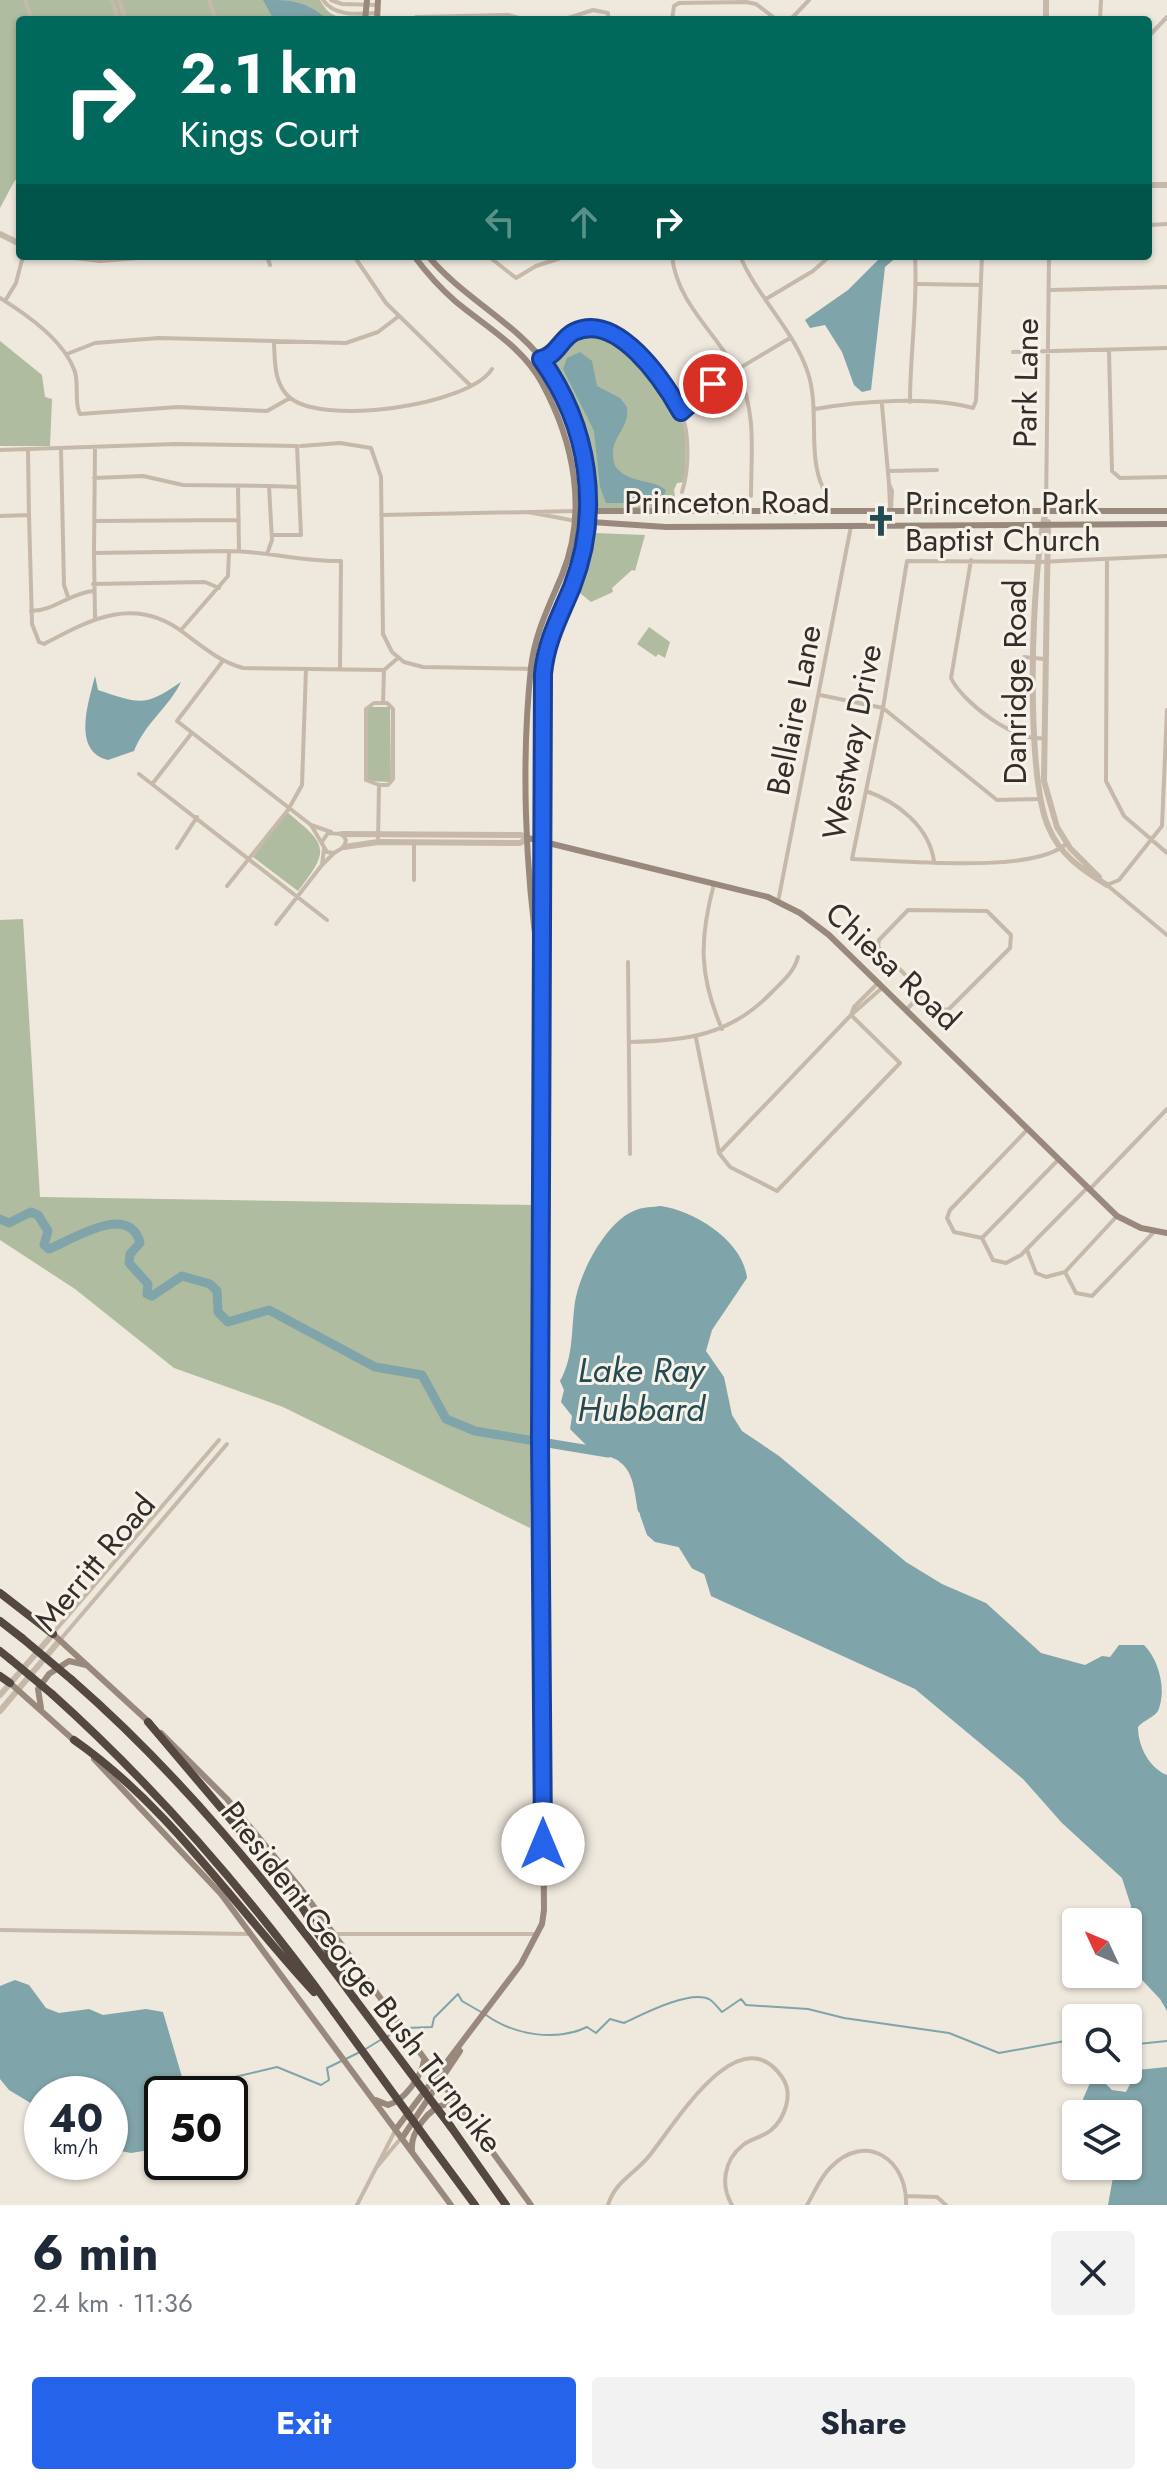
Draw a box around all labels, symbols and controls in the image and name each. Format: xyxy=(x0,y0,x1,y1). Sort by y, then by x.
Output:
text: 2.1 km xyxy=(180,33,358,114)
icon: right xyxy=(48,48,152,152)
text: Kings Court xyxy=(180,108,359,160)
icon: left xyxy=(478,200,522,244)
icon: ahead xyxy=(562,200,606,244)
icon: right xyxy=(646,200,690,244)
street label: Park Lane xyxy=(1002,318,1050,448)
pin xyxy=(679,350,747,418)
icon: arrive xyxy=(691,362,735,406)
street label: Princeton Road xyxy=(624,479,830,525)
place label: Princeton Park Baptist Church xyxy=(905,480,1101,563)
church icon: Princeton Park Baptist Church xyxy=(864,504,898,538)
street label: Danridge Road xyxy=(992,580,1038,784)
street label: Bellaire Lane xyxy=(755,621,833,799)
street label: Westway Drive xyxy=(811,640,893,844)
street label: Chiesa Road xyxy=(815,891,971,1041)
water label: Lake Ray Hubbard xyxy=(577,1346,707,1434)
street label: Merritt Road xyxy=(24,1483,166,1641)
street label: President George Bush Turnpike xyxy=(210,1791,514,2163)
position arrow xyxy=(501,1802,585,1886)
north arrow xyxy=(1062,1908,1142,1988)
map controls xyxy=(1062,1908,1142,2180)
button: search xyxy=(1062,2004,1142,2084)
speed limit sign: 50 xyxy=(144,2076,248,2180)
text: 40 xyxy=(49,2089,103,2147)
button: layers xyxy=(1062,2100,1142,2180)
text: km/h xyxy=(53,2133,99,2162)
text: 6 min xyxy=(32,2219,159,2288)
button: close xyxy=(1051,2231,1135,2315)
text: 2.4 km · 11:36 xyxy=(32,2284,193,2322)
button: Exit xyxy=(32,2377,576,2469)
button: Share xyxy=(592,2377,1135,2469)

